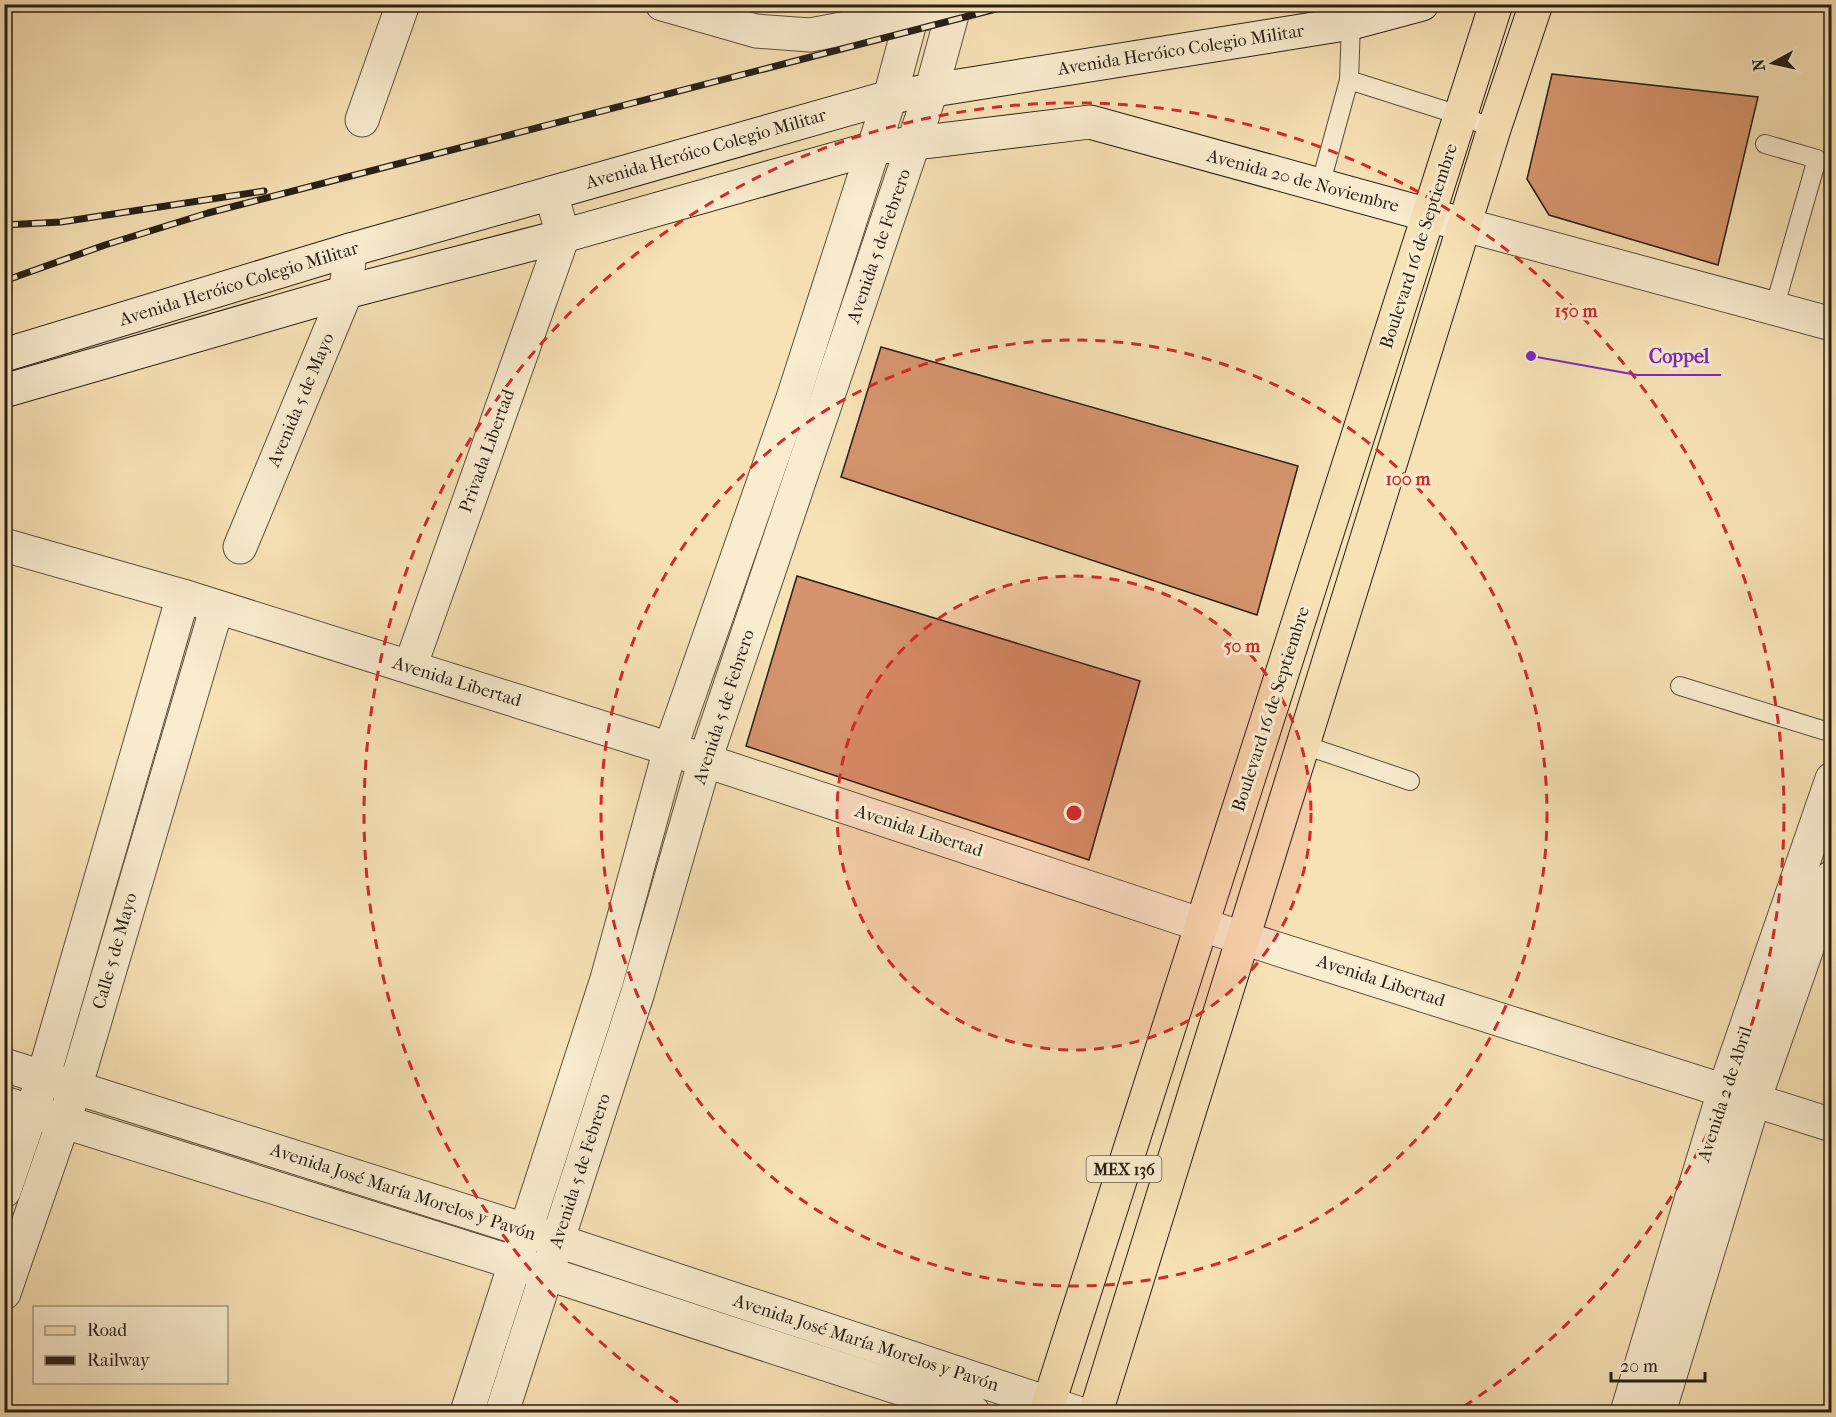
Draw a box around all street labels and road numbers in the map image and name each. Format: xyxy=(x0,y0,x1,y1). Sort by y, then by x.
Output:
street label: Avenida Heróico Colegio Militar xyxy=(1055,20,1306,80)
street label: Avenida Heróico Colegio Militar xyxy=(582,104,829,194)
street label: Boulevard 16 de Septiembre xyxy=(1376,141,1462,351)
street label: Avenida 20 de Noviembre xyxy=(1204,145,1401,217)
street label: Avenida 5 de Febrero xyxy=(842,166,915,327)
street label: Avenida Heróico Colegio Militar xyxy=(116,237,362,331)
street label: Avenida 5 de Mayo xyxy=(263,330,339,471)
street label: Privada Libertad xyxy=(455,386,519,515)
street label: Boulevard 16 de Septiembre xyxy=(1228,604,1314,814)
street label: Avenida 5 de Febrero xyxy=(689,627,759,788)
street label: Avenida Libertad xyxy=(389,652,524,712)
street label: Avenida Libertad xyxy=(851,800,986,862)
street label: Calle 5 de Mayo xyxy=(88,890,142,1012)
street label: Avenida Libertad xyxy=(1313,950,1448,1012)
street label: Avenida 2 de Abril xyxy=(1693,1024,1757,1165)
street label: Avenida 5 de Febrero xyxy=(545,1091,615,1252)
street label: Avenida José María Morelos y Pavón xyxy=(267,1139,539,1245)
road number: MEX 136 xyxy=(1086,1156,1162,1182)
street label: Avenida José María Morelos y Pavón xyxy=(730,1290,1002,1396)

